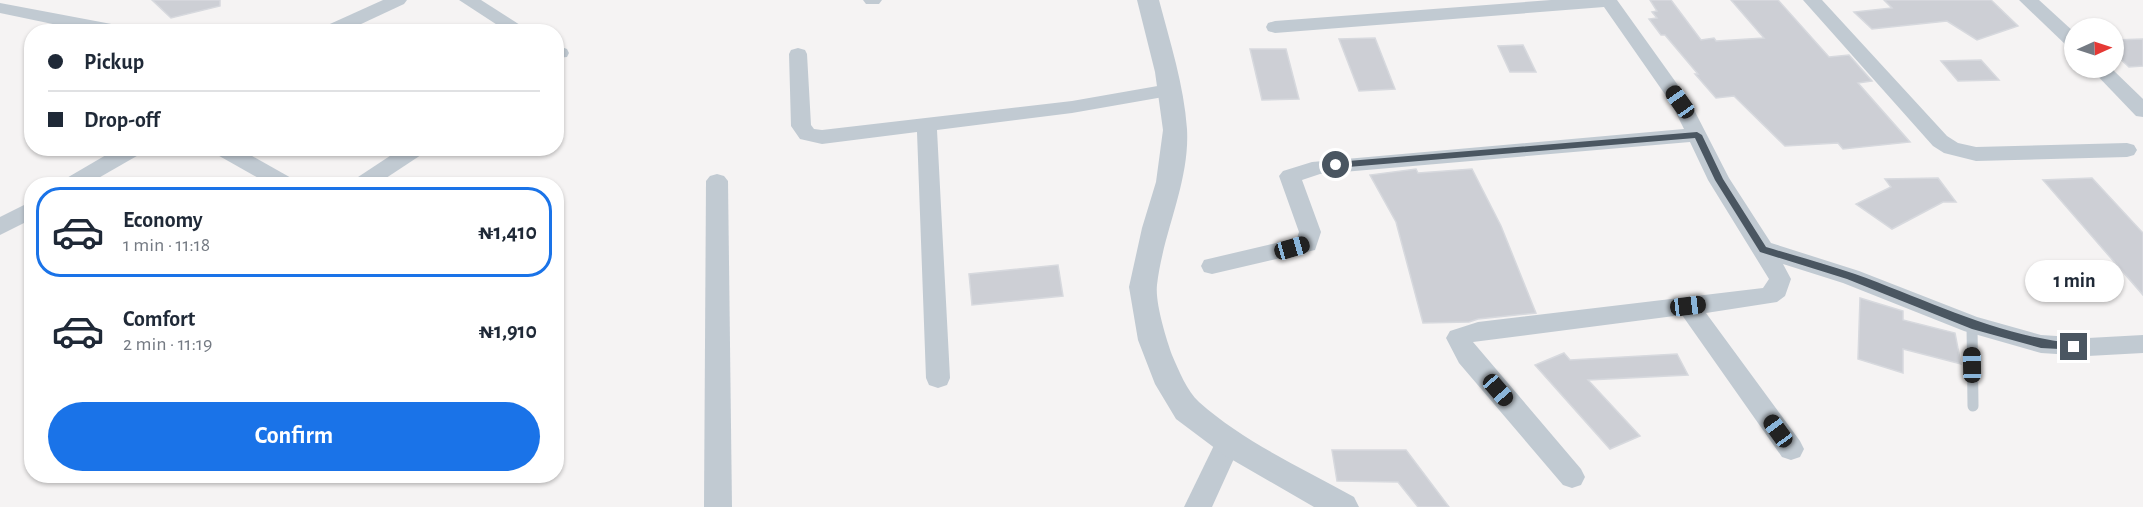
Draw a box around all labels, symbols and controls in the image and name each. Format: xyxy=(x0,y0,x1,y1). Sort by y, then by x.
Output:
north arrow xyxy=(2064,18,2124,78)
map controls xyxy=(2064,18,2124,78)
text: Pickup xyxy=(84,51,144,73)
car xyxy=(1662,82,1698,122)
text: Drop-off xyxy=(84,109,160,131)
route start xyxy=(1322,151,1349,178)
icon: car xyxy=(51,205,105,259)
text: Economy xyxy=(123,209,203,231)
text: ₦1,410 xyxy=(478,221,537,243)
car xyxy=(1272,234,1312,262)
text: 1 min · 11:18 xyxy=(123,235,210,255)
callout: 1 min xyxy=(2024,260,2124,302)
text: 1 min xyxy=(2053,271,2096,291)
car xyxy=(1669,295,1707,317)
icon: car xyxy=(51,304,105,358)
text: Comfort xyxy=(123,308,195,330)
text: ₦1,910 xyxy=(479,320,537,342)
route end xyxy=(2060,333,2087,360)
text: 2 min · 11:19 xyxy=(123,334,212,354)
car xyxy=(1963,347,1981,383)
car xyxy=(1479,371,1517,409)
button: Confirm xyxy=(48,402,540,471)
car xyxy=(1760,411,1796,451)

